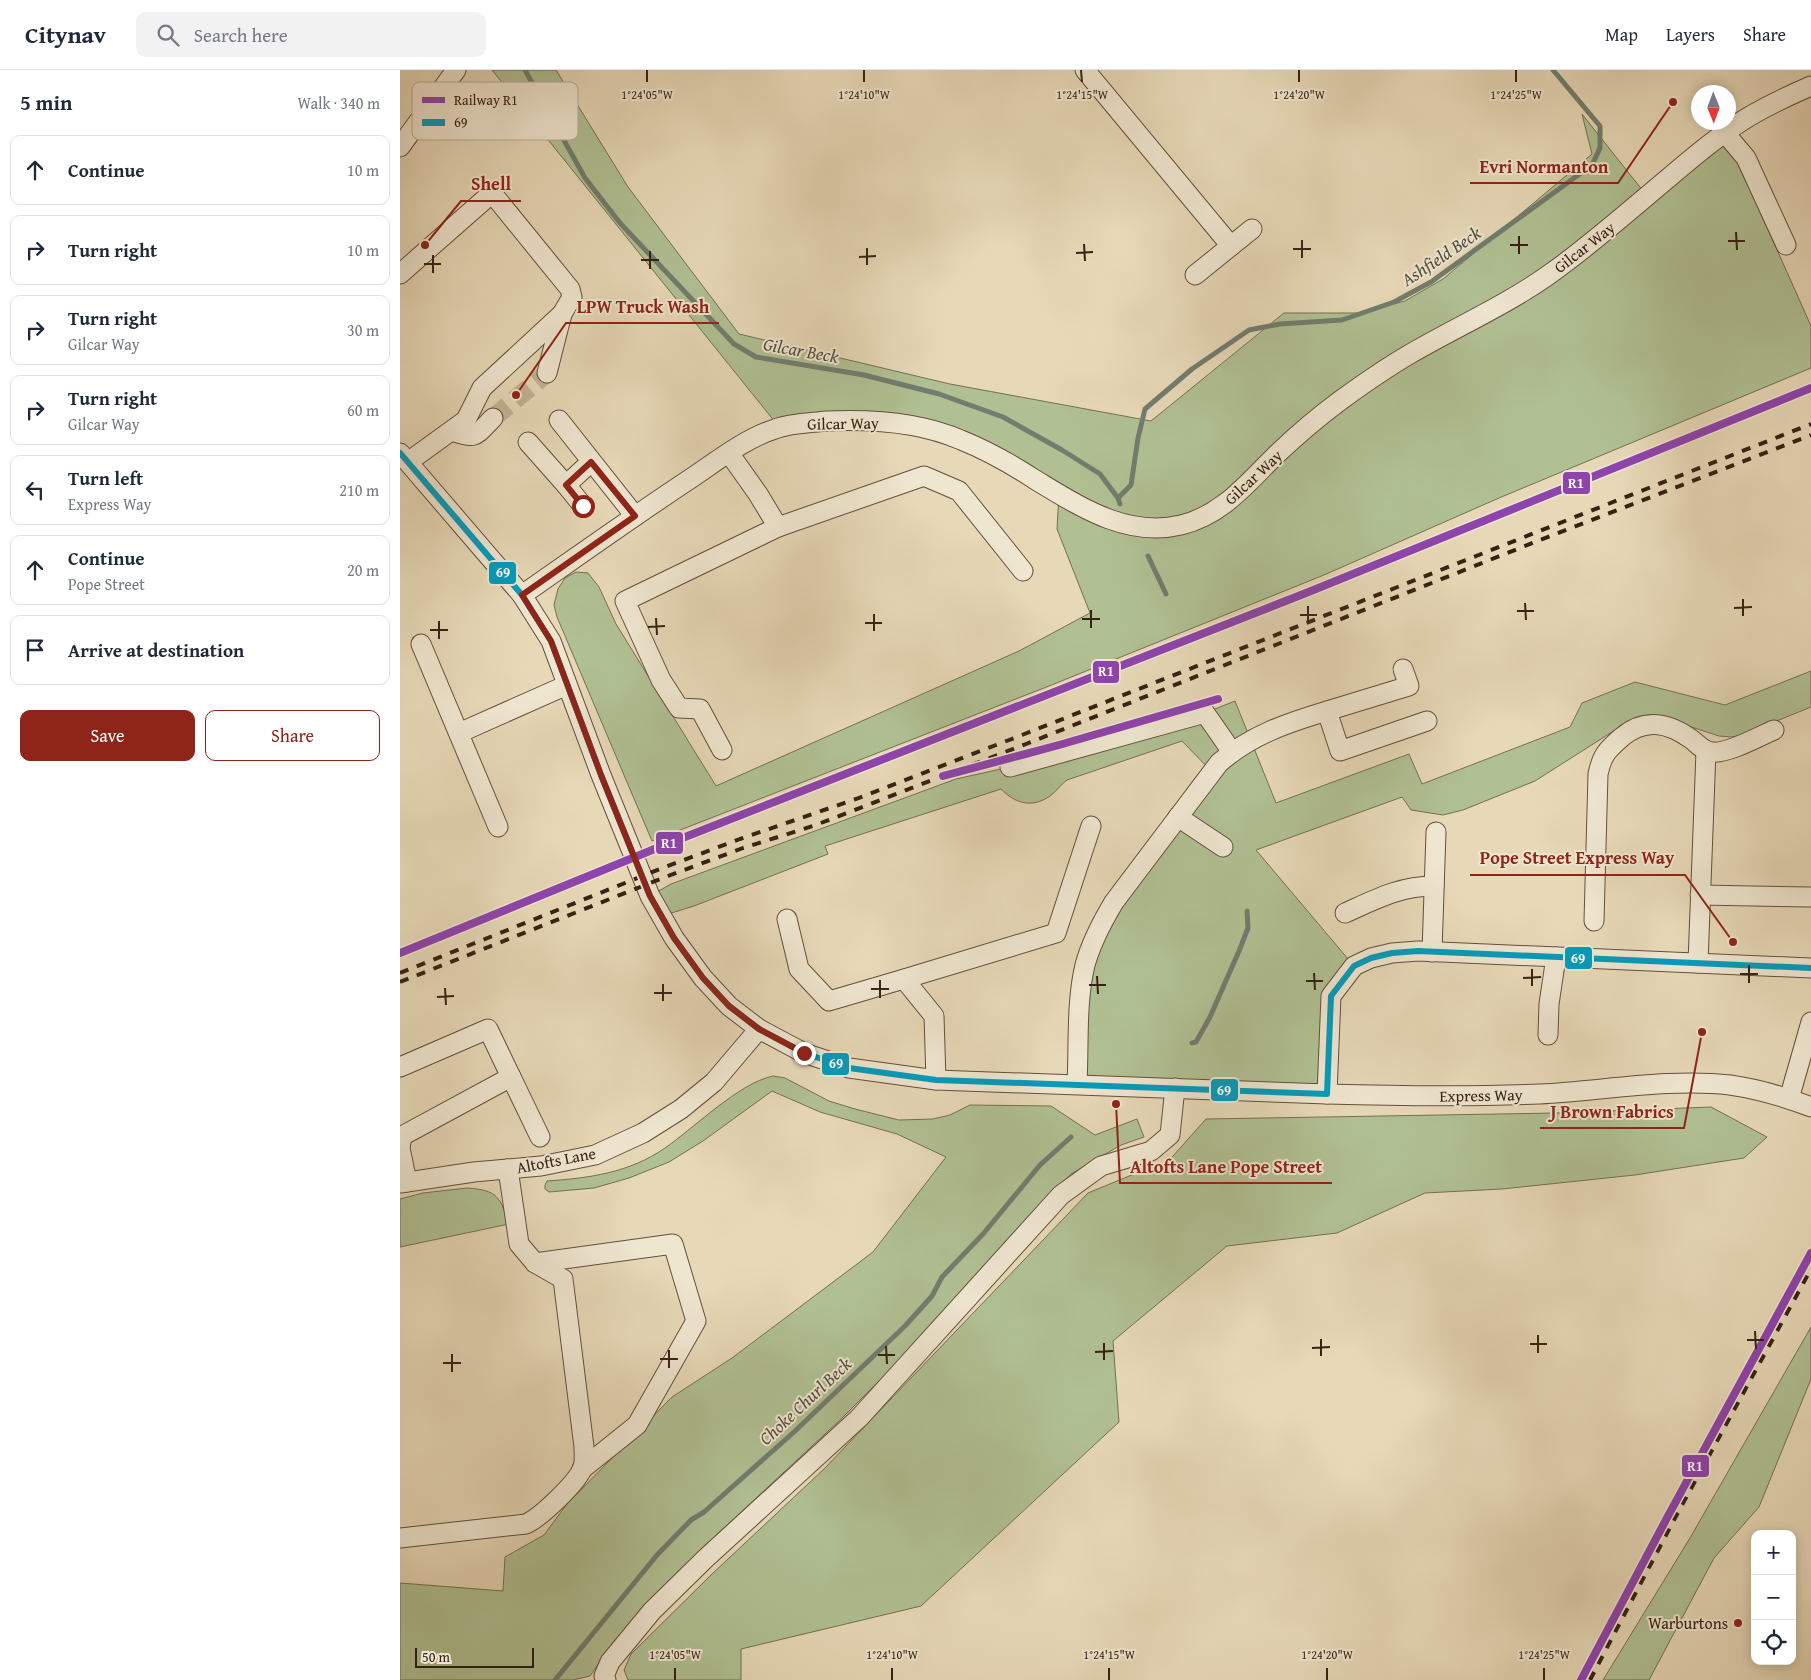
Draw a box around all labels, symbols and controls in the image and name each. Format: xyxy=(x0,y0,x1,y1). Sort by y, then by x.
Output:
search box xyxy=(136,12,486,57)
text: Citynav xyxy=(25,17,106,52)
icon: search xyxy=(154,21,182,49)
text: Search here xyxy=(194,21,288,49)
text: Map xyxy=(1605,21,1638,48)
text: Layers xyxy=(1666,21,1715,48)
text: Share xyxy=(1743,21,1786,48)
legend xyxy=(412,82,578,140)
north arrow xyxy=(1691,85,1736,130)
text: 1°24'05"W xyxy=(621,86,674,103)
text: 1°24'10"W xyxy=(838,86,891,103)
text: 1°24'15"W xyxy=(1056,86,1109,103)
text: 1°24'20"W xyxy=(1273,86,1326,103)
text: 1°24'25"W xyxy=(1490,86,1543,103)
text: 5 min xyxy=(20,87,72,118)
text: Railway R1 xyxy=(454,90,518,110)
text: Walk · 340 m xyxy=(297,91,380,115)
text: 69 xyxy=(454,112,468,132)
callout: Evri Normanton xyxy=(1470,150,1618,183)
text: Evri Normanton xyxy=(1480,153,1609,180)
icon: ahead xyxy=(21,156,49,184)
text: Continue xyxy=(68,156,145,184)
text: 10 m xyxy=(347,158,379,182)
callout: Shell xyxy=(461,168,521,201)
text: Shell xyxy=(471,170,511,197)
street label: Gilcar Way xyxy=(1548,215,1620,279)
water label: Ashfield Beck xyxy=(1395,219,1487,293)
icon: right xyxy=(21,236,49,264)
text: Turn right xyxy=(68,236,157,264)
text: 10 m xyxy=(347,238,379,262)
callout: LPW Truck Wash xyxy=(566,290,719,323)
text: LPW Truck Wash xyxy=(577,293,710,320)
text: Turn right xyxy=(68,304,157,332)
icon: right xyxy=(21,316,49,344)
text: 30 m xyxy=(347,318,379,342)
water label: Gilcar Beck xyxy=(761,330,842,370)
text: Gilcar Way xyxy=(68,332,140,356)
text: Turn right xyxy=(68,384,157,412)
icon: right xyxy=(21,396,49,424)
text: 60 m xyxy=(347,398,379,422)
street label: Gilcar Way xyxy=(807,410,879,436)
text: Gilcar Way xyxy=(68,412,140,436)
street label: Gilcar Way xyxy=(1219,444,1287,510)
text: Turn left xyxy=(68,464,143,492)
line badge: R1 xyxy=(1562,471,1591,495)
text: R1 xyxy=(1568,473,1584,493)
icon: left xyxy=(21,476,49,504)
text: 210 m xyxy=(339,478,379,502)
text: Express Way xyxy=(68,492,151,516)
route start xyxy=(572,495,595,518)
text: Continue xyxy=(68,544,145,572)
icon: ahead xyxy=(21,556,49,584)
text: 20 m xyxy=(347,558,379,582)
line badge: 69 xyxy=(488,561,517,585)
text: 69 xyxy=(496,562,510,582)
text: Pope Street xyxy=(68,572,145,596)
icon: arrive xyxy=(21,636,49,664)
text: Arrive at destination xyxy=(68,636,244,664)
line badge: R1 xyxy=(1092,660,1120,684)
text: R1 xyxy=(1098,661,1114,681)
button: Save xyxy=(20,710,195,761)
button: Share xyxy=(205,710,380,761)
line badge: R1 xyxy=(655,831,684,855)
text: R1 xyxy=(661,833,677,853)
callout: Pope Street Express Way xyxy=(1470,842,1685,875)
text: Pope Street Express Way xyxy=(1480,844,1675,871)
line badge: 69 xyxy=(1564,946,1593,970)
text: 69 xyxy=(1571,948,1585,968)
route end xyxy=(793,1042,816,1065)
line badge: 69 xyxy=(821,1052,850,1076)
text: 69 xyxy=(829,1053,843,1073)
line badge: 69 xyxy=(1210,1078,1239,1102)
text: 69 xyxy=(1217,1080,1231,1100)
street label: Express Way xyxy=(1439,1082,1523,1108)
callout: J Brown Fabrics xyxy=(1540,1095,1684,1128)
text: J Brown Fabrics xyxy=(1547,1098,1674,1125)
street label: Altofts Lane xyxy=(514,1141,598,1179)
callout: Altofts Lane Pope Street xyxy=(1120,1150,1332,1183)
text: Altofts Lane Pope Street xyxy=(1130,1153,1322,1180)
water label: Choke Churl Beck xyxy=(753,1350,858,1451)
line badge: R1 xyxy=(1681,1454,1710,1478)
text: R1 xyxy=(1687,1456,1703,1476)
map controls xyxy=(1751,1530,1796,1665)
button: + xyxy=(1751,1530,1796,1575)
button: − xyxy=(1751,1575,1796,1620)
place label: Warburtons xyxy=(1648,1611,1728,1635)
marker: Warburtons xyxy=(1732,1617,1744,1629)
button: locate xyxy=(1751,1620,1796,1665)
scale bar xyxy=(415,1645,534,1668)
text: 1°24'05"W xyxy=(649,1646,702,1663)
text: 1°24'10"W xyxy=(866,1646,919,1663)
text: 1°24'15"W xyxy=(1083,1646,1136,1663)
text: 1°24'20"W xyxy=(1301,1646,1354,1663)
text: 1°24'25"W xyxy=(1518,1646,1571,1663)
text: 50 m xyxy=(422,1647,450,1667)

